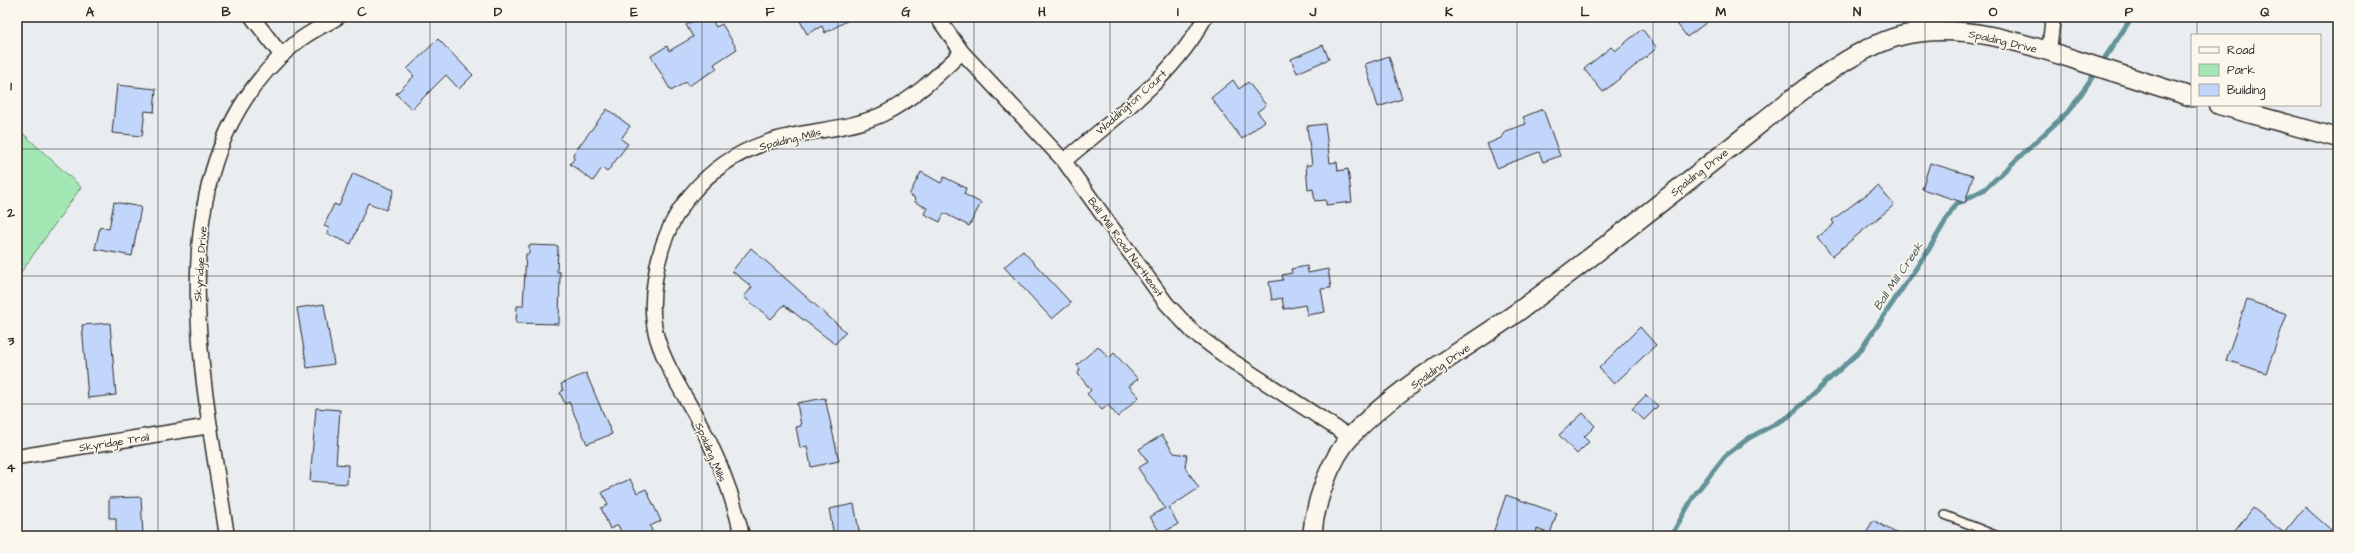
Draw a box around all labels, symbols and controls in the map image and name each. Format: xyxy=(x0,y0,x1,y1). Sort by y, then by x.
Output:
text: A xyxy=(86,3,95,21)
text: B xyxy=(221,3,231,21)
text: C xyxy=(357,3,367,21)
text: D xyxy=(494,3,503,21)
text: E xyxy=(630,3,638,21)
text: F xyxy=(765,3,775,21)
text: G xyxy=(901,3,911,21)
text: H xyxy=(1038,3,1046,21)
text: I xyxy=(1177,3,1179,21)
text: J xyxy=(1309,3,1317,21)
text: K xyxy=(1445,3,1453,21)
text: L xyxy=(1580,3,1590,21)
text: M xyxy=(1716,3,1727,21)
text: N xyxy=(1853,3,1861,21)
text: O xyxy=(1989,3,1998,21)
text: P xyxy=(2125,3,2134,21)
text: Q xyxy=(2260,3,2270,21)
street label: Spalding Drive xyxy=(1967,26,2039,58)
legend xyxy=(2191,34,2321,106)
text: Road xyxy=(2227,42,2255,59)
text: Park xyxy=(2227,62,2255,79)
street label: Waddington Court xyxy=(1093,66,1171,139)
text: 1 xyxy=(10,77,12,95)
text: Building xyxy=(2227,82,2265,100)
street label: Spalding Mills xyxy=(758,124,823,155)
street label: Spalding Drive xyxy=(1667,145,1732,201)
street label: Ball Mill Road Northeast xyxy=(1084,194,1167,301)
text: 2 xyxy=(6,204,15,222)
street label: Skyridge Drive xyxy=(190,226,212,302)
water label: Ball Mill Creek xyxy=(1869,238,1928,314)
text: 3 xyxy=(7,332,15,350)
street label: Spalding Drive xyxy=(1407,340,1474,393)
street label: Spalding Mills xyxy=(690,420,730,485)
street label: Skyridge Trail xyxy=(78,429,151,456)
text: 4 xyxy=(7,459,16,477)

